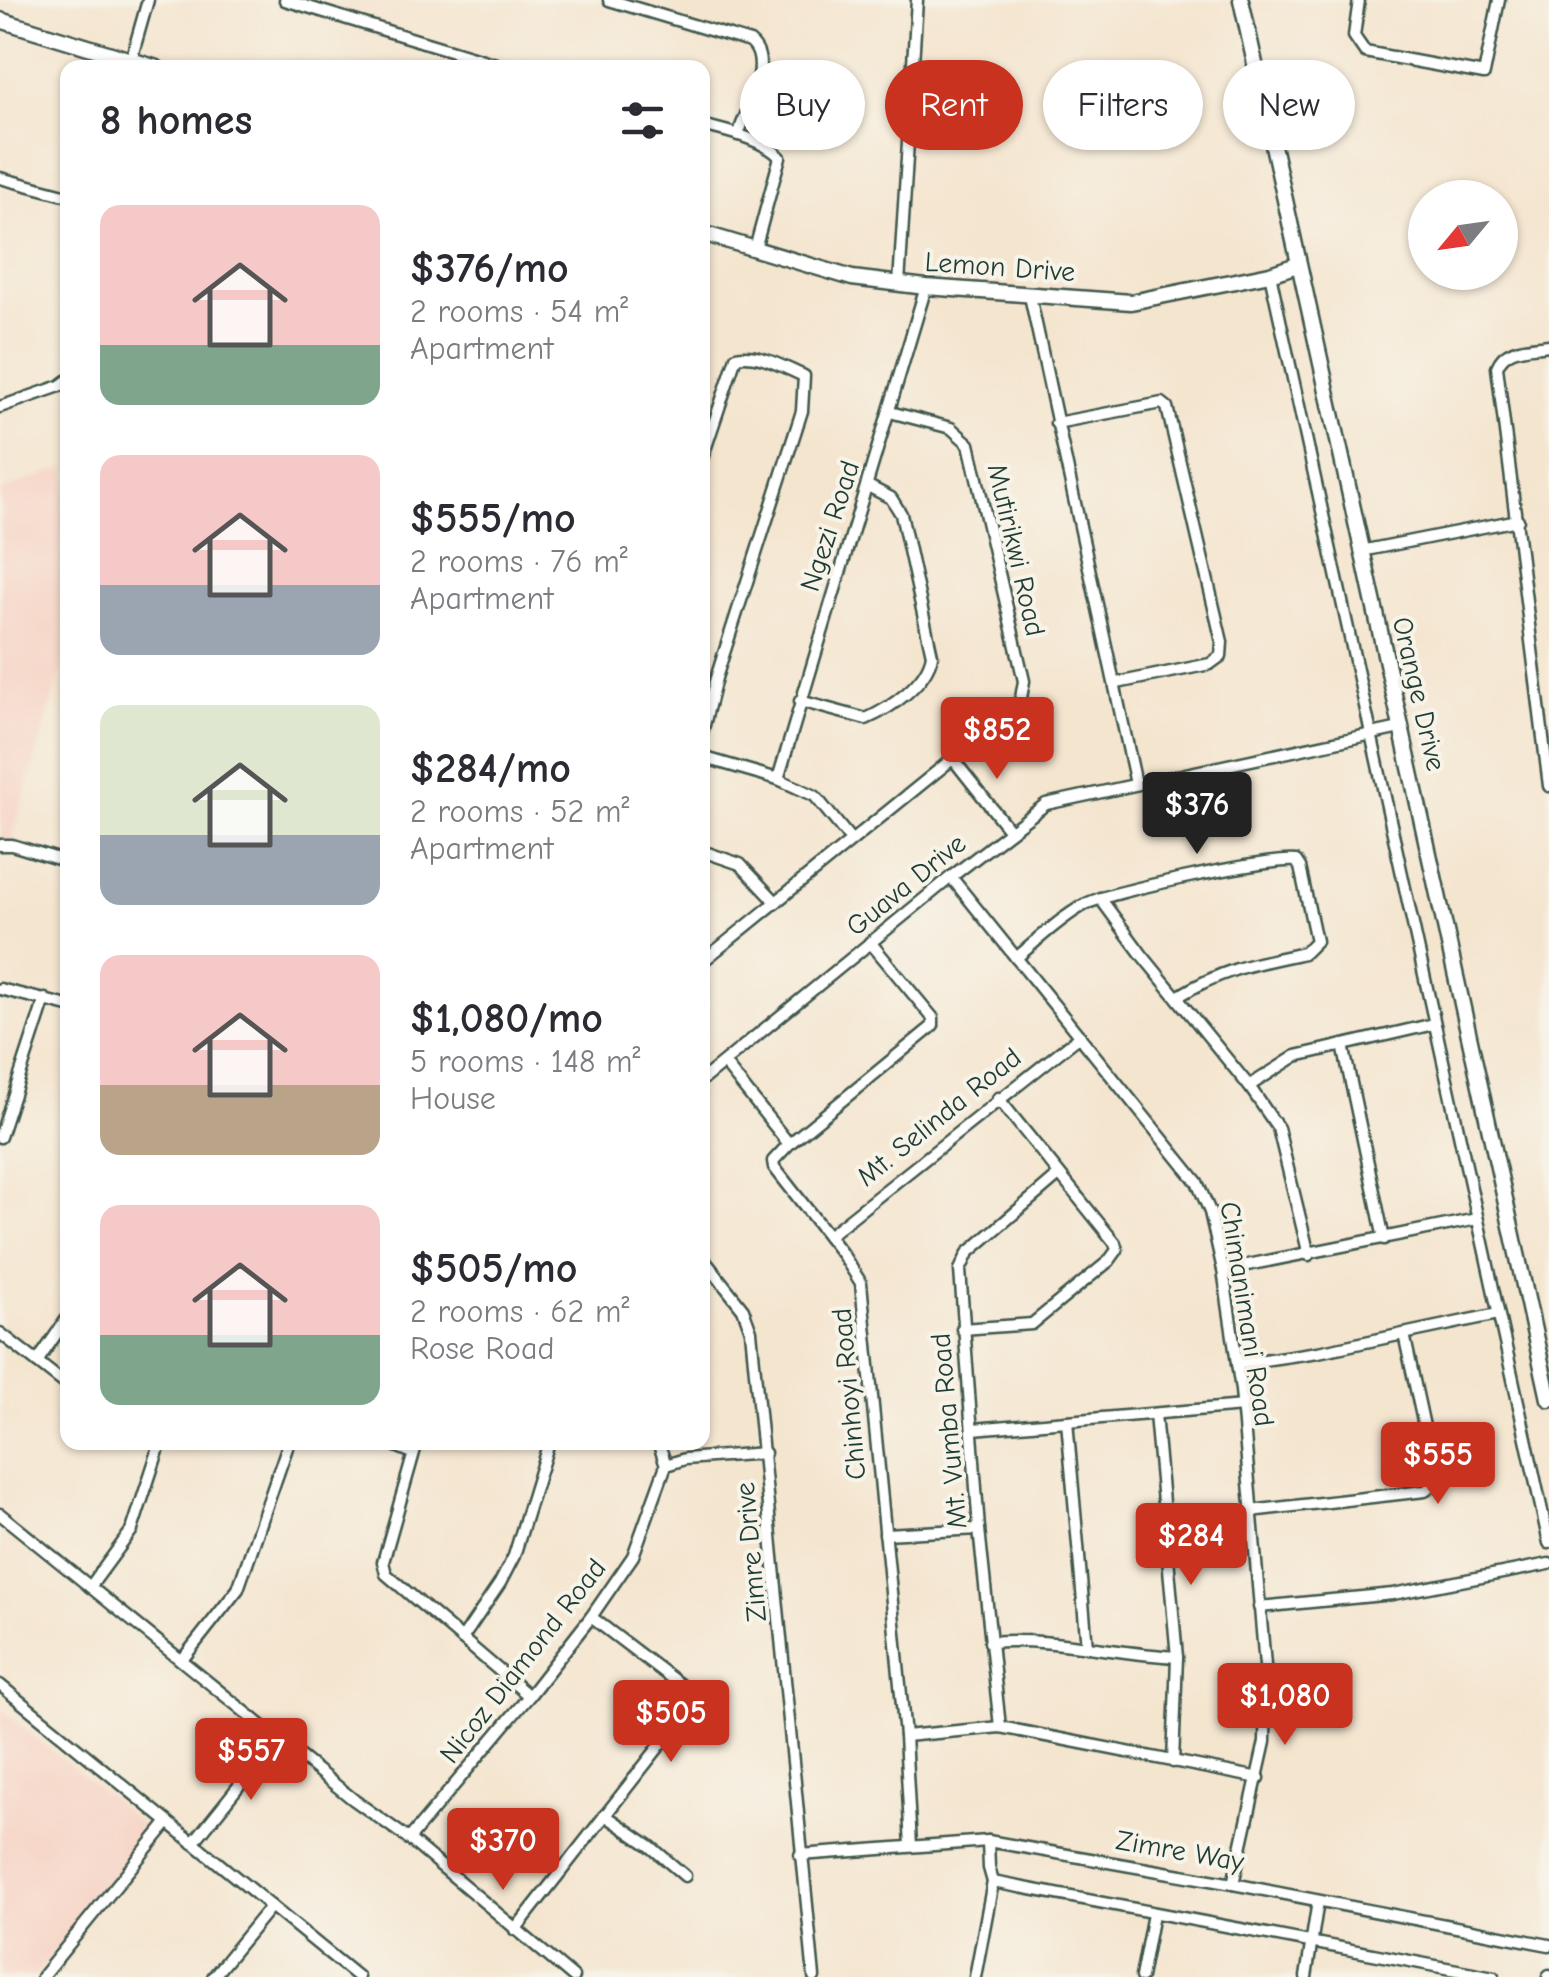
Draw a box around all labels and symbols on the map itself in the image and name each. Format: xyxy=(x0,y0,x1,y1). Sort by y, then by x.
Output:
north arrow xyxy=(1408,180,1518,290)
street label: Lemon Drive xyxy=(924,246,1076,288)
street label: Ngezi Road xyxy=(794,457,866,595)
street label: Mutirikwi Road xyxy=(981,461,1051,639)
street label: Orange Drive xyxy=(1386,614,1452,774)
pin: $852 xyxy=(938,697,1056,782)
pin: $376 xyxy=(1138,772,1256,857)
street label: Guava Drive xyxy=(840,827,972,943)
street label: Mt. Selinda Road xyxy=(851,1041,1027,1193)
street label: Chimanimani Road xyxy=(1213,1199,1281,1429)
street label: Chinhoyi Road xyxy=(826,1307,872,1481)
street label: Mt. Vumba Road xyxy=(925,1332,973,1530)
pin: $555 xyxy=(1379,1422,1497,1507)
street label: Zimre Drive xyxy=(729,1481,773,1623)
pin: $284 xyxy=(1132,1503,1250,1588)
street label: Nicoz Diamond Road xyxy=(433,1553,613,1769)
pin: $1,080 xyxy=(1204,1663,1366,1748)
pin: $505 xyxy=(612,1680,730,1765)
pin: $557 xyxy=(192,1718,310,1803)
pin: $370 xyxy=(444,1808,562,1893)
street label: Zimre Way xyxy=(1114,1824,1247,1878)

